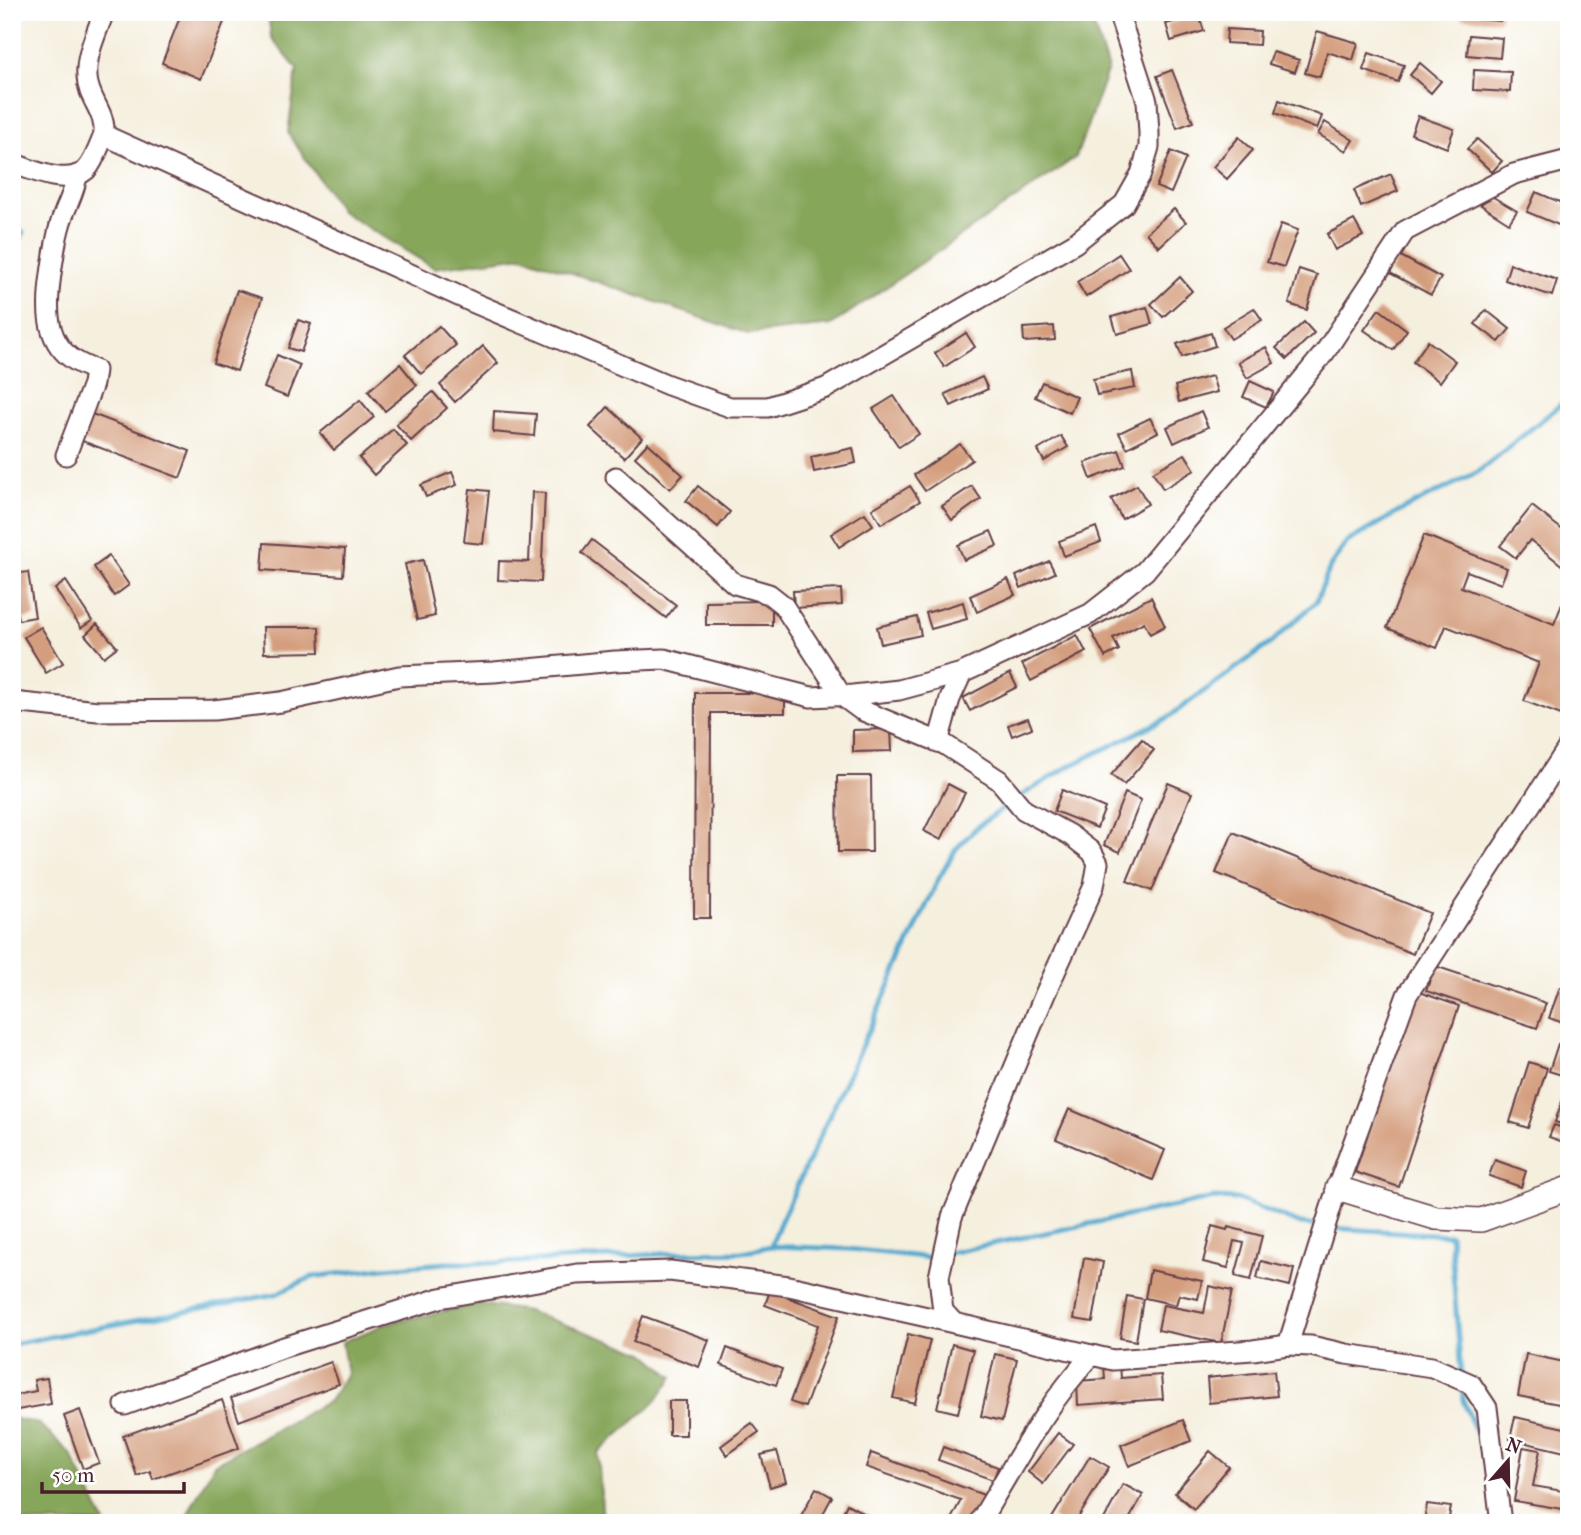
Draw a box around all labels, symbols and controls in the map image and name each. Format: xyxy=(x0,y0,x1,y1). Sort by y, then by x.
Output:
north arrow xyxy=(1472,1426,1542,1496)
text: N xyxy=(1503,1433,1525,1459)
scale bar xyxy=(42,1451,184,1495)
text: 50 m xyxy=(52,1463,95,1487)

